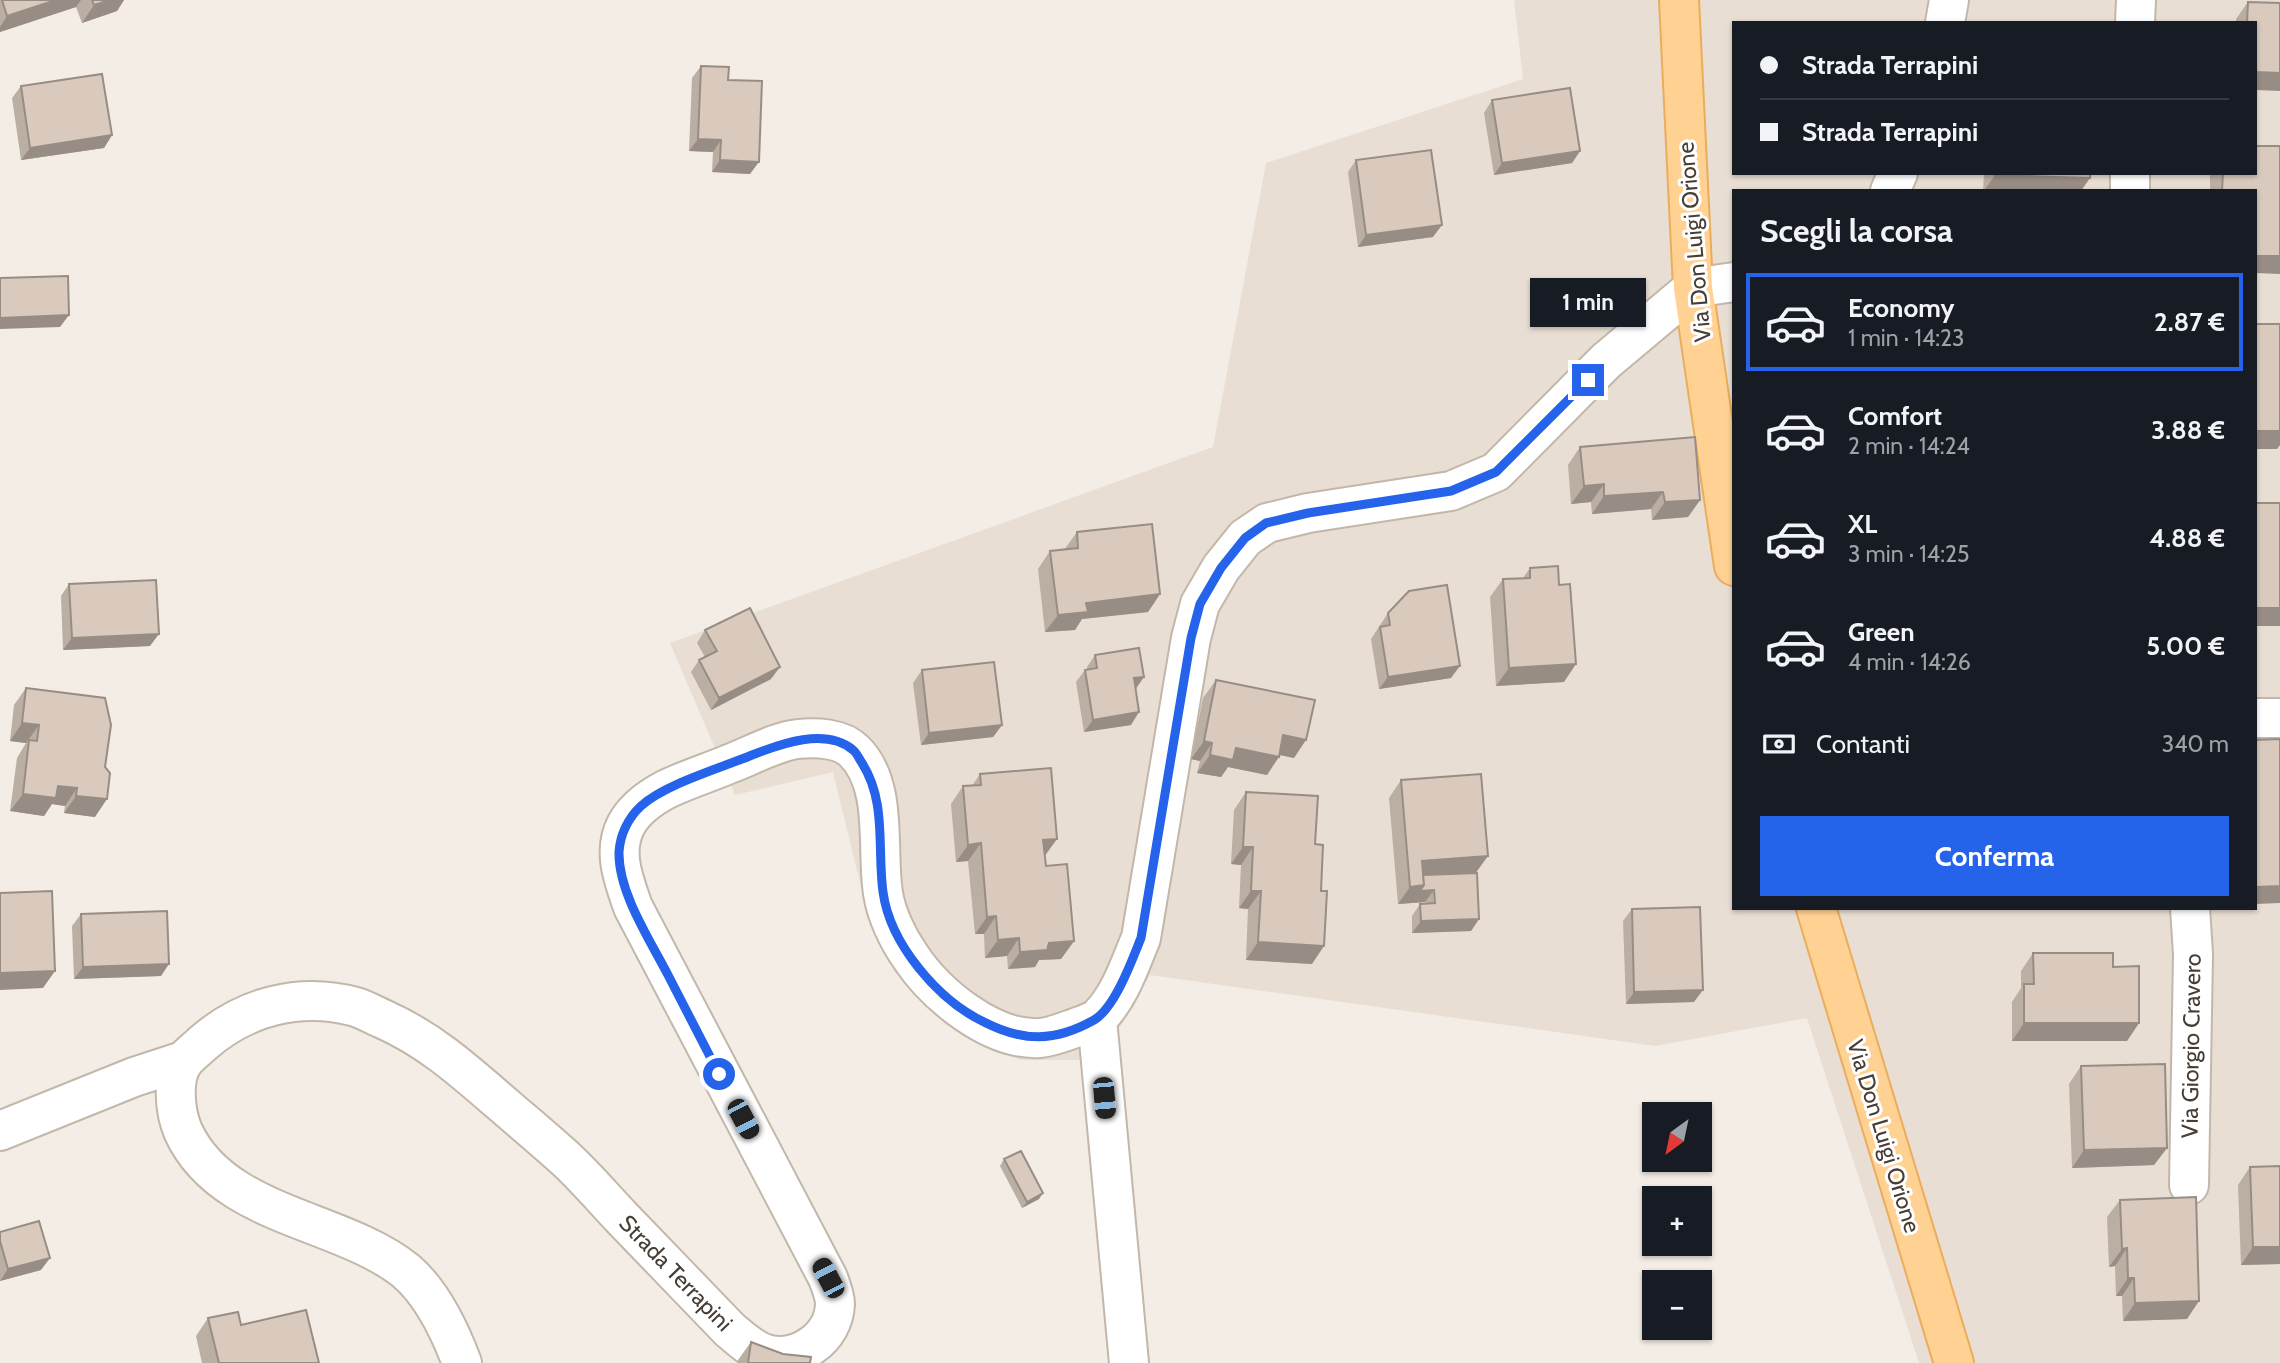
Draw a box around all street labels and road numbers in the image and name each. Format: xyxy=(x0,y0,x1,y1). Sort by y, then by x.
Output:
street label: Via Don Luigi Orione xyxy=(1671,141,1717,343)
street label: Via Giorgio Cravero xyxy=(2175,953,2207,1139)
street label: Via Don Luigi Orione xyxy=(1841,1036,1927,1236)
street label: Strada Terrapini xyxy=(613,1209,739,1337)

